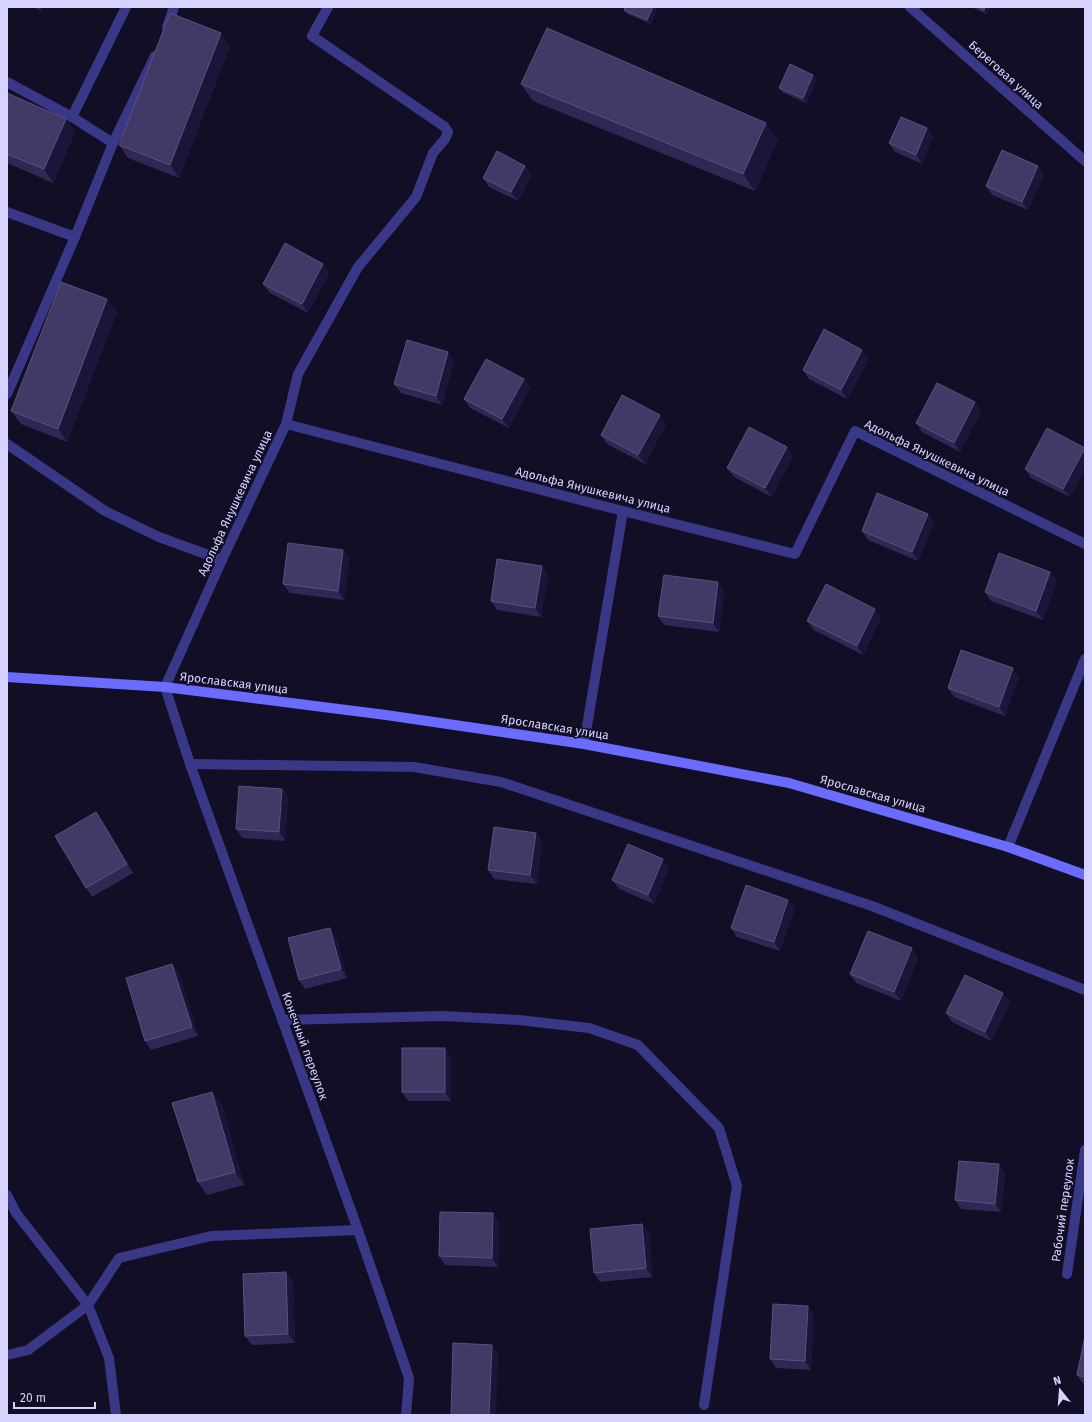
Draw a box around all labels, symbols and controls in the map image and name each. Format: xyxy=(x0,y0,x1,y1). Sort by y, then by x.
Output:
street label: Береговая улица xyxy=(966,38,1046,112)
street label: Адольфа Янушкевича улица xyxy=(862,417,1012,499)
street label: Адольфа Янушкевича улица xyxy=(195,428,275,578)
street label: Адольфа Янушкевича улица xyxy=(514,464,672,516)
street label: Ярославская улица xyxy=(179,669,289,697)
street label: Ярославская улица xyxy=(500,712,610,742)
street label: Ярославская улица xyxy=(819,772,927,816)
street label: Конечный переулок xyxy=(279,990,331,1103)
street label: Рабочий переулок xyxy=(1049,1157,1077,1263)
north arrow xyxy=(1040,1370,1080,1410)
text: N xyxy=(1052,1374,1063,1388)
scale bar xyxy=(14,1384,95,1410)
text: 20 m xyxy=(20,1391,46,1405)

